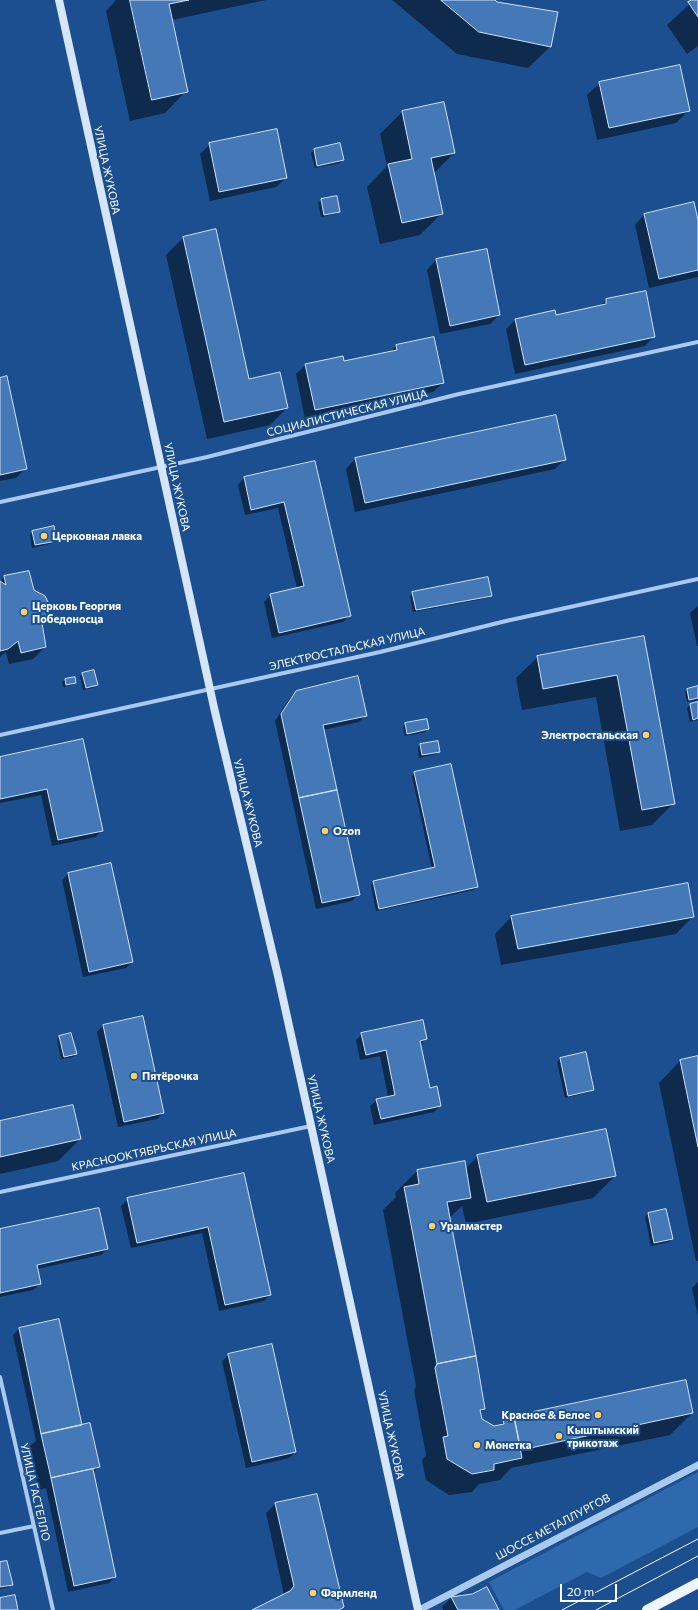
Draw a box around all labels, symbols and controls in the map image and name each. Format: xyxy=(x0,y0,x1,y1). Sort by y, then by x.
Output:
street label: УЛИЦА ЖУКОВА xyxy=(91,124,123,216)
street label: СОЦИАЛИСТИЧЕСКАЯ УЛИЦА xyxy=(265,387,429,439)
street label: УЛИЦА ЖУКОВА xyxy=(161,441,193,533)
place label: Церковная лавка xyxy=(52,529,142,543)
marker: Церковная лавка xyxy=(39,531,49,541)
place label: Церковь Георгия Победоносца xyxy=(32,599,121,625)
marker: Церковь Георгия Победоносца xyxy=(19,607,29,617)
street label: ЭЛЕКТРОСТАЛЬСКАЯ УЛИЦА xyxy=(268,625,426,673)
place label: Электростальская xyxy=(541,728,638,742)
marker: Электростальская xyxy=(641,730,651,740)
street label: УЛИЦА ЖУКОВА xyxy=(231,757,265,849)
place label: Ozon xyxy=(333,824,361,838)
marker: Ozon xyxy=(320,826,330,836)
place label: Пятёрочка xyxy=(142,1069,198,1083)
marker: Пятёрочка xyxy=(129,1071,139,1081)
street label: УЛИЦА ЖУКОВА xyxy=(304,1073,338,1165)
street label: КРАСНООКТЯБРЬСКАЯ УЛИЦА xyxy=(70,1126,238,1174)
place label: Уралмастер xyxy=(440,1219,502,1233)
marker: Уралмастер xyxy=(427,1221,437,1231)
street label: УЛИЦА ЖУКОВА xyxy=(375,1389,407,1481)
place label: Красное & Белое xyxy=(502,1408,590,1422)
marker: Красное & Белое xyxy=(593,1410,603,1420)
place label: Кыштымский трикотаж xyxy=(567,1423,639,1449)
marker: Кыштымский трикотаж xyxy=(554,1431,564,1441)
place label: Монетка xyxy=(485,1438,532,1452)
marker: Монетка xyxy=(472,1440,482,1450)
street label: УЛИЦА ГАСТЕЛЛО xyxy=(17,1442,53,1542)
street label: ШОССЕ МЕТАЛЛУРГОВ xyxy=(494,1491,612,1563)
scale bar xyxy=(562,1576,619,1602)
text: 20 m xyxy=(567,1584,594,1598)
place label: Фармленд xyxy=(321,1586,377,1600)
marker: Фармленд xyxy=(308,1588,318,1598)

